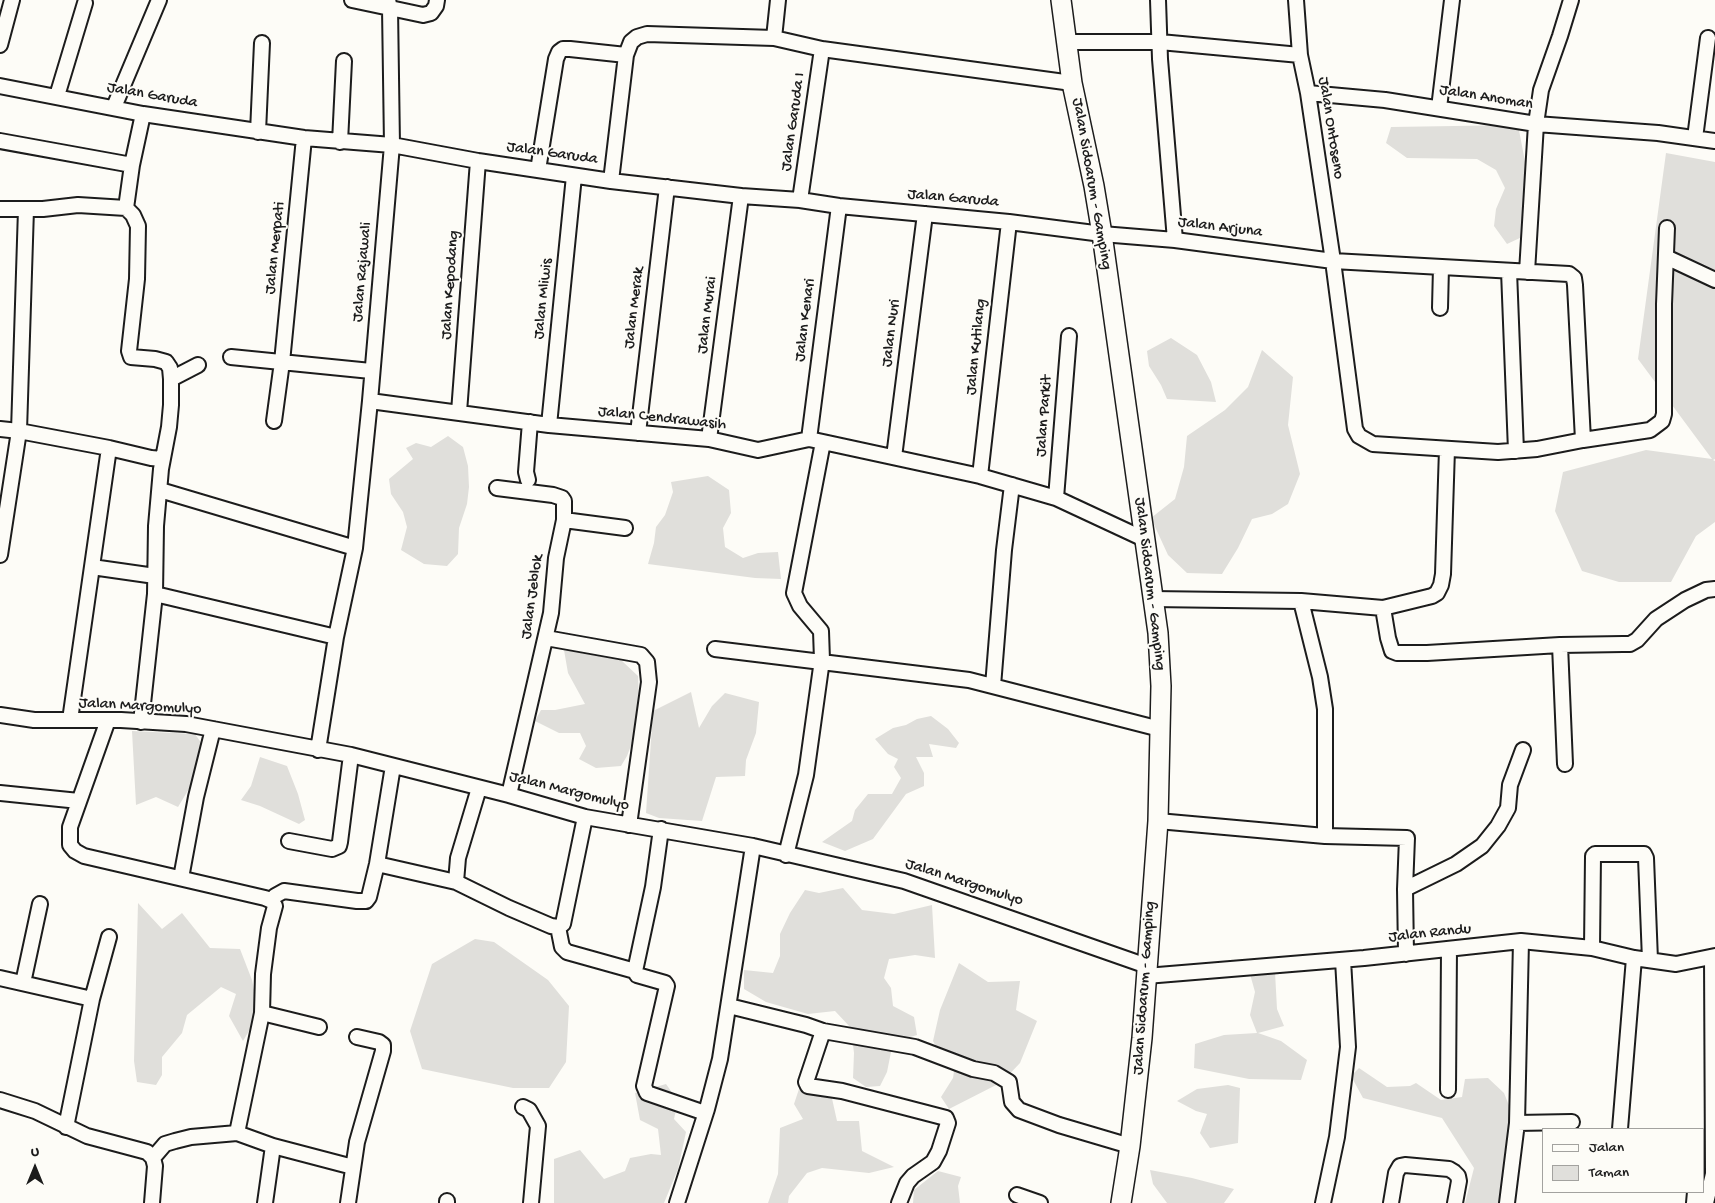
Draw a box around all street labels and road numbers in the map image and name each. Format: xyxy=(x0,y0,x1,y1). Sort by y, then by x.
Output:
street label: Jalan Garuda I xyxy=(778,72,810,172)
street label: Jalan Ontoseno xyxy=(1312,75,1348,181)
street label: Jalan Garuda xyxy=(105,79,199,113)
street label: Jalan Anoman xyxy=(1438,81,1534,115)
street label: Jalan Sidoarum - Gamping xyxy=(1066,97,1116,271)
street label: Jalan Garuda xyxy=(505,138,599,170)
street label: Jalan Garuda xyxy=(907,185,999,213)
street label: Jalan Merpati xyxy=(262,201,290,295)
street label: Jalan Arjuna xyxy=(1177,213,1263,243)
street label: Jalan Rajawali xyxy=(349,221,377,323)
street label: Jalan Kepodang xyxy=(438,230,464,340)
street label: Jalan Mliwis xyxy=(530,258,558,340)
street label: Jalan Merak xyxy=(620,266,650,350)
street label: Jalan Murai xyxy=(694,275,722,355)
street label: Jalan Kenari xyxy=(791,277,821,363)
street label: Jalan Nuri xyxy=(878,298,906,368)
street label: Jalan Kutilang xyxy=(962,298,992,396)
street label: Jalan Parkit xyxy=(1033,375,1057,457)
street label: Jalan Cendrawasih xyxy=(597,403,727,435)
street label: Jalan Sidoarum - Gamping xyxy=(1129,496,1169,672)
street label: Jalan Jeblok xyxy=(518,553,548,641)
street label: Jalan Margomulyo xyxy=(78,694,202,720)
street label: Jalan Margomulyo xyxy=(507,768,631,816)
street label: Jalan Margomulyo xyxy=(903,855,1025,911)
street label: Jalan Sidoarum - Gamping xyxy=(1129,900,1161,1076)
street label: Jalan Randu xyxy=(1388,920,1472,948)

